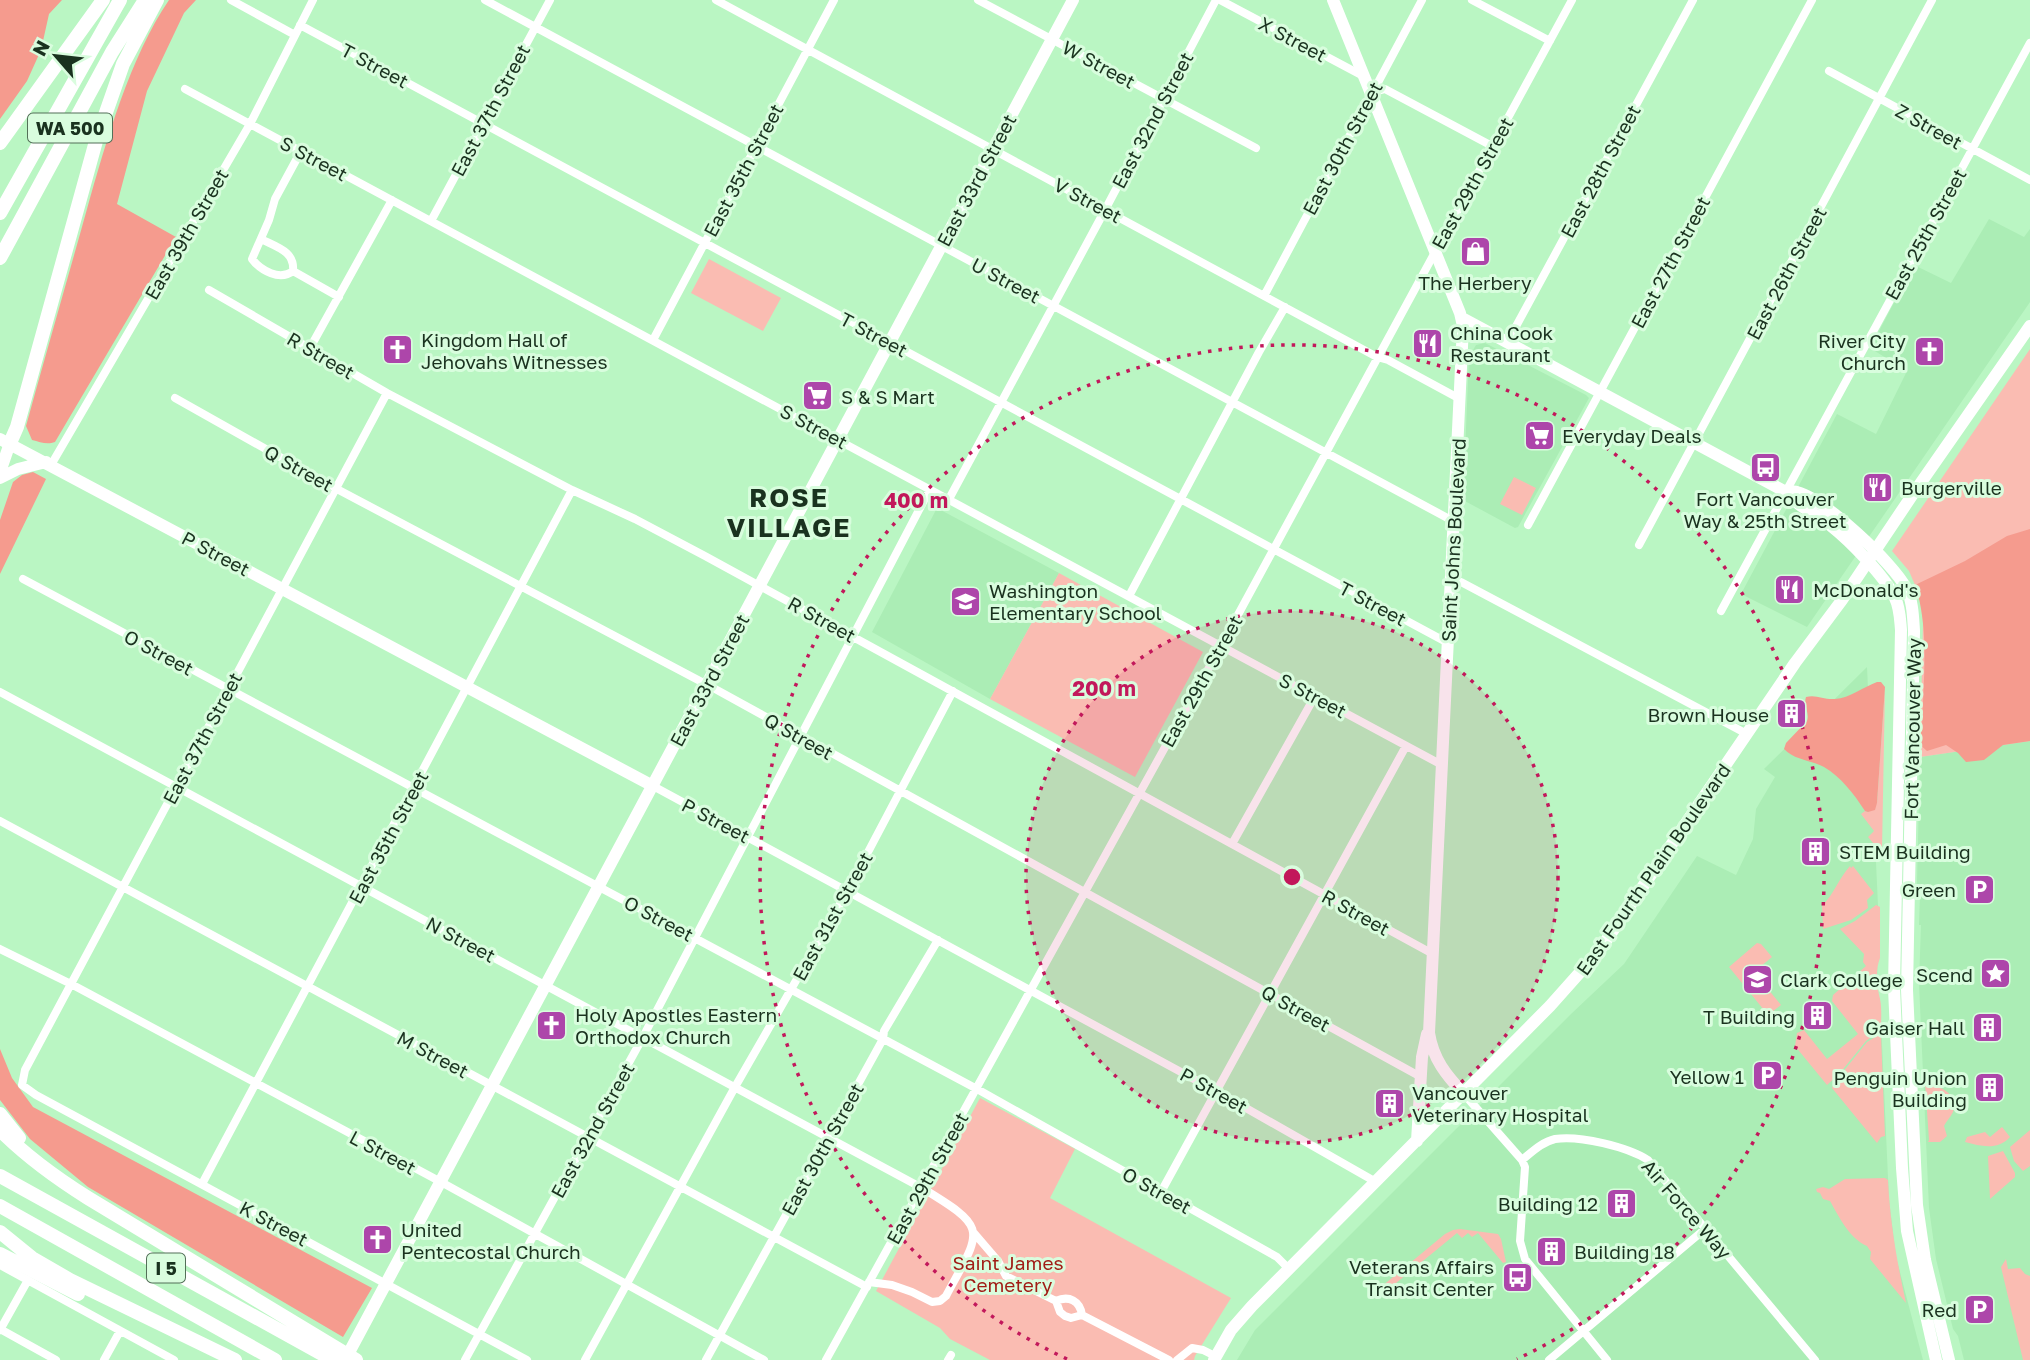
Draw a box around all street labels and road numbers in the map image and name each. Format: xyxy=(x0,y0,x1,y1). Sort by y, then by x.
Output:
street label: X Street xyxy=(1255,12,1331,66)
street label: W Street xyxy=(1059,35,1139,93)
street label: T Street xyxy=(337,38,413,92)
street label: East 37th Street xyxy=(446,40,534,180)
street label: East 32nd Street xyxy=(1106,48,1198,192)
street label: East 30th Street xyxy=(1297,77,1387,219)
street label: Z Street xyxy=(1892,98,1966,154)
street label: East 35th Street xyxy=(698,100,788,240)
street label: East 28th Street xyxy=(1555,101,1645,241)
street label: East 33rd Street xyxy=(931,110,1021,250)
road number: WA 500 xyxy=(28,113,112,142)
street label: East 29th Street xyxy=(1426,113,1518,253)
street label: S Street xyxy=(276,131,352,185)
street label: East 39th Street xyxy=(139,164,233,304)
street label: East 25th Street xyxy=(1879,164,1971,304)
street label: V Street xyxy=(1050,173,1126,227)
street label: East 27th Street xyxy=(1626,192,1714,332)
street label: East 26th Street xyxy=(1741,203,1831,343)
street label: U Street xyxy=(968,252,1044,308)
street label: T Street xyxy=(836,307,912,361)
street label: R Street xyxy=(283,327,359,383)
street label: S Street xyxy=(776,399,852,453)
street label: Saint Johns Boulevard xyxy=(1436,438,1470,642)
street label: Q Street xyxy=(261,440,337,496)
street label: P Street xyxy=(178,526,254,580)
street label: T Street xyxy=(1335,576,1411,630)
street label: R Street xyxy=(784,591,860,647)
street label: East 33rd Street xyxy=(664,610,754,750)
street label: East 29th Street xyxy=(1155,611,1247,751)
street label: O Street xyxy=(120,624,198,680)
street label: Fort Vancouver Way xyxy=(1899,638,1925,820)
street label: East 37th Street xyxy=(158,668,246,808)
street label: S Street xyxy=(1275,668,1351,722)
street label: Q Street xyxy=(761,708,837,764)
street label: East Fourth Plain Boulevard xyxy=(1571,759,1735,979)
street label: East 35th Street xyxy=(343,767,433,907)
street label: P Street xyxy=(678,793,754,847)
street label: East 31st Street xyxy=(787,848,877,984)
street label: R Street xyxy=(1318,884,1394,940)
street label: O Street xyxy=(620,890,698,946)
street label: N Street xyxy=(422,911,500,967)
street label: Q Street xyxy=(1258,980,1334,1036)
street label: M Street xyxy=(393,1026,473,1082)
street label: East 32nd Street xyxy=(545,1058,639,1202)
street label: P Street xyxy=(1176,1062,1252,1118)
street label: East 30th Street xyxy=(776,1079,868,1219)
street label: East 29th Street xyxy=(881,1108,973,1248)
street label: L Street xyxy=(346,1125,420,1179)
street label: Air Force Way xyxy=(1638,1155,1737,1264)
street label: O Street xyxy=(1119,1162,1195,1218)
street label: K Street xyxy=(236,1195,312,1251)
road number: I 5 xyxy=(147,1254,185,1282)

